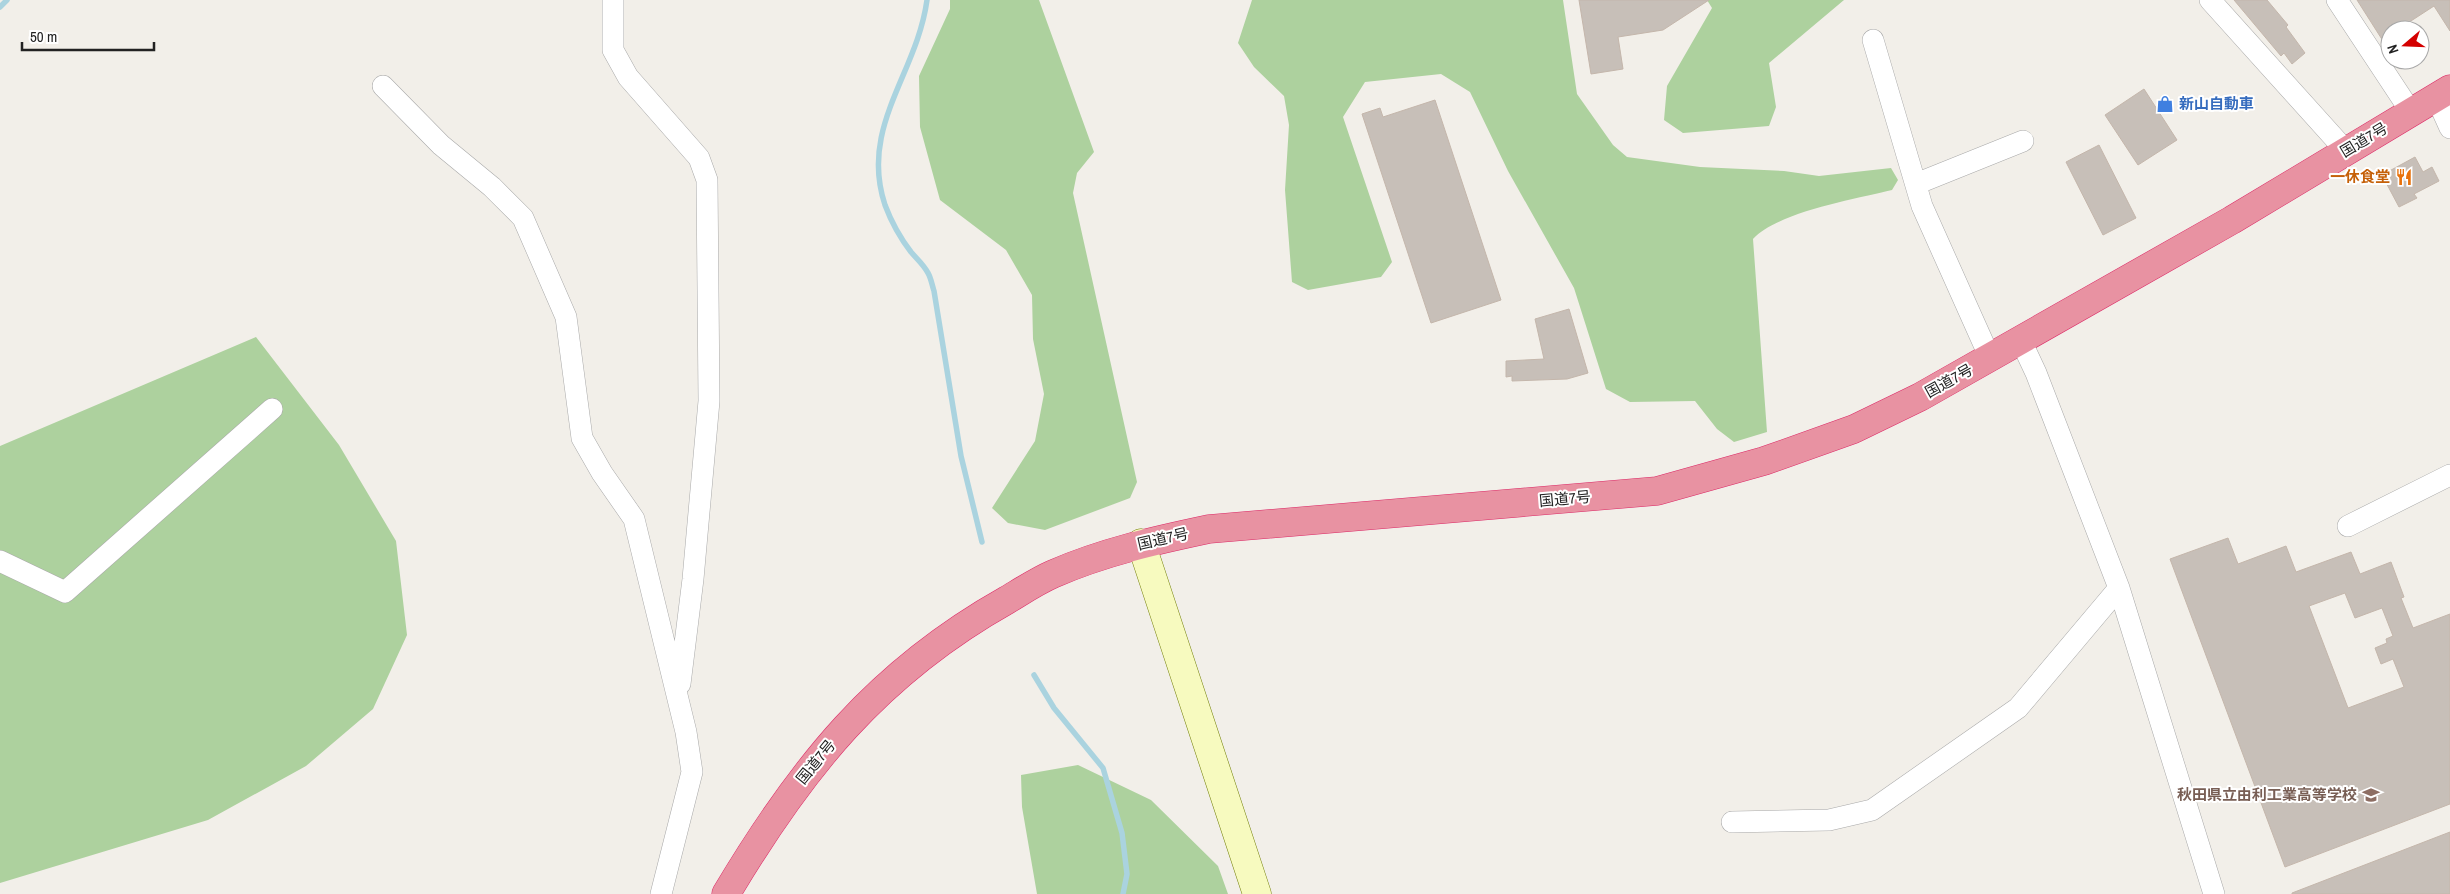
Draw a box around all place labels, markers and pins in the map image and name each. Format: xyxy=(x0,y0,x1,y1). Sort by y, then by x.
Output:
place label: 新山自動車 xyxy=(2179,93,2254,114)
shop icon: 新山自動車 xyxy=(2155,94,2175,114)
place label: 一休食堂 xyxy=(2330,166,2390,187)
restaurant icon: 一休食堂 xyxy=(2394,167,2414,187)
place label: 秋田県立由利工業高等学校 xyxy=(2177,784,2357,805)
school or university icon: 秋田県立由利工業高等学校 xyxy=(2361,785,2381,805)

